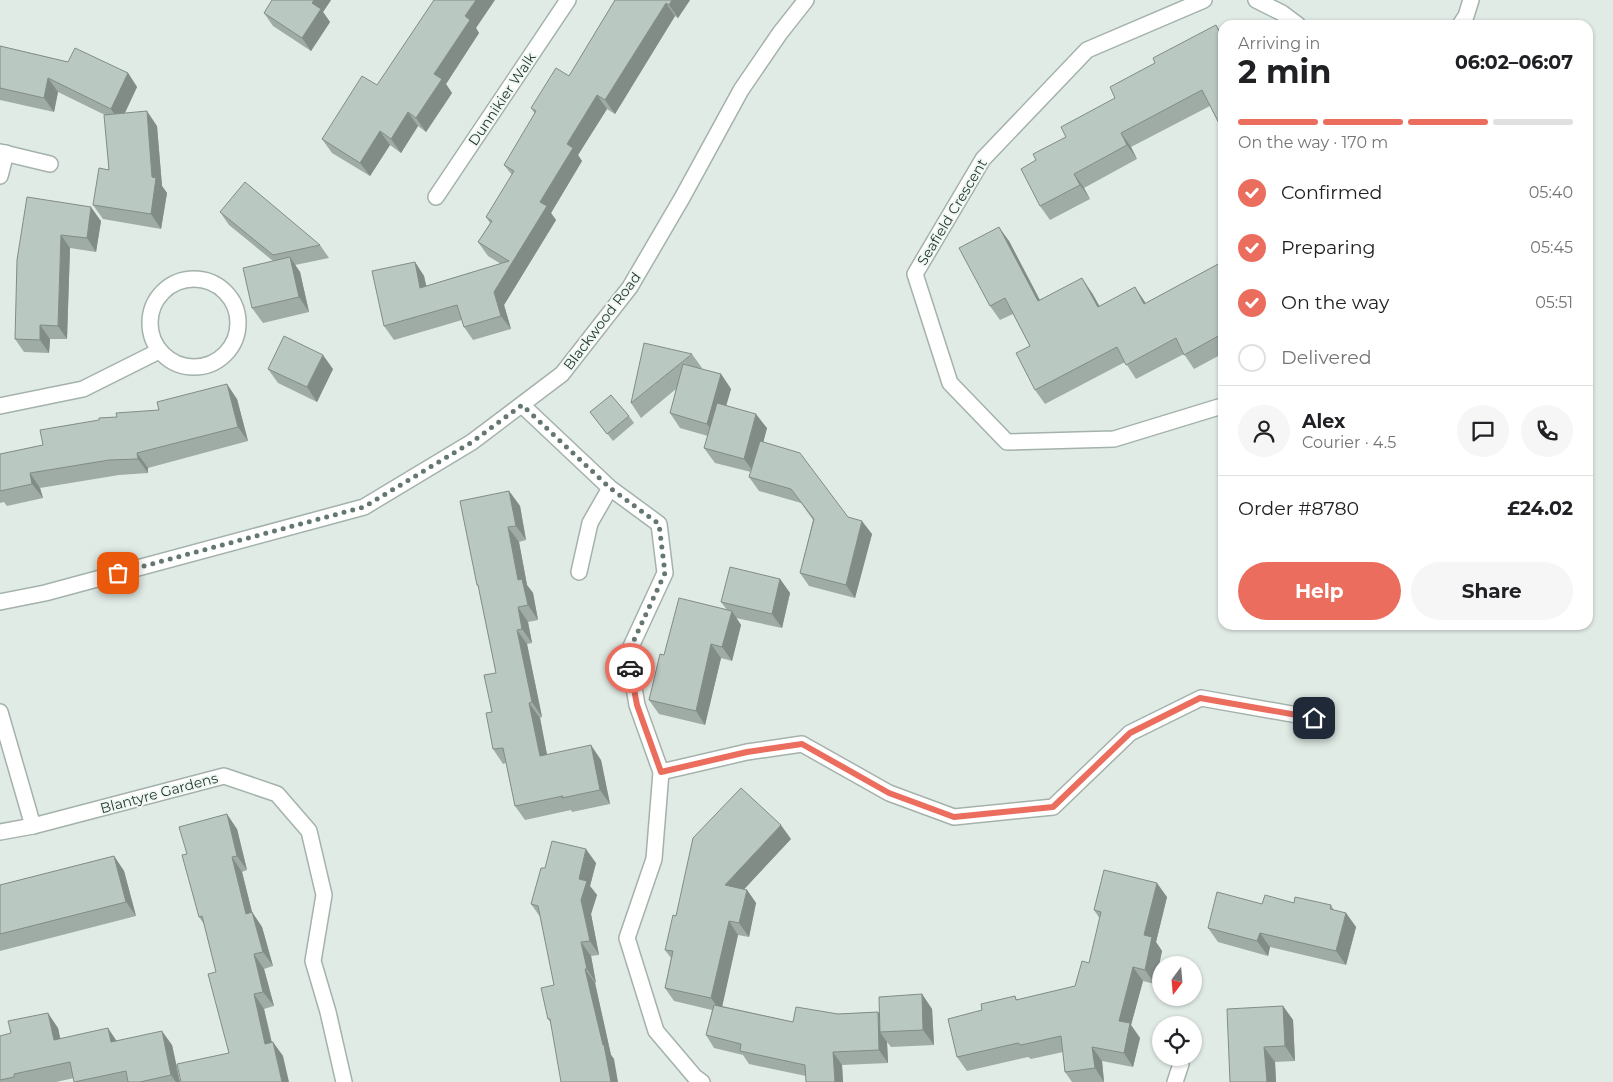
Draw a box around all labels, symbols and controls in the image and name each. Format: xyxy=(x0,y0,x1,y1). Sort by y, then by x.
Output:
text: Arriving in xyxy=(1238,34,1320,53)
street label: Dunnikier Walk xyxy=(464,48,540,149)
text: 06:02–06:07 xyxy=(1455,51,1573,74)
text: 2 min xyxy=(1238,52,1331,91)
text: On the way · 170 m xyxy=(1238,133,1388,152)
street label: Seafield Crescent xyxy=(913,155,991,269)
icon: check xyxy=(1238,179,1266,207)
text: Confirmed xyxy=(1281,181,1382,204)
text: 05:40 xyxy=(1529,183,1573,202)
icon: check xyxy=(1238,234,1266,262)
text: Preparing xyxy=(1281,236,1376,259)
text: 05:45 xyxy=(1530,238,1573,257)
street label: Blackwood Road xyxy=(559,269,645,373)
icon: check xyxy=(1238,289,1266,317)
text: On the way xyxy=(1281,291,1389,314)
text: 05:51 xyxy=(1535,293,1573,312)
text: Delivered xyxy=(1281,346,1372,369)
button: person xyxy=(1238,405,1290,457)
button: chat xyxy=(1457,405,1509,457)
button: phone xyxy=(1521,405,1573,457)
text: Alex xyxy=(1302,410,1345,433)
text: Courier · 4.5 xyxy=(1302,433,1396,452)
text: Order #8780 xyxy=(1238,497,1359,520)
text: £24.02 xyxy=(1507,497,1573,520)
pin xyxy=(97,552,139,594)
icon: bag xyxy=(104,559,132,587)
button: Help xyxy=(1238,562,1401,620)
button: Share xyxy=(1411,562,1573,620)
courier xyxy=(605,643,655,693)
icon: car xyxy=(616,654,644,682)
pin xyxy=(1293,697,1335,739)
icon: home xyxy=(1300,704,1328,732)
street label: Blantyre Gardens xyxy=(98,769,220,817)
north arrow xyxy=(1152,956,1202,1006)
map controls xyxy=(1152,956,1202,1066)
button: locate xyxy=(1152,1016,1202,1066)

